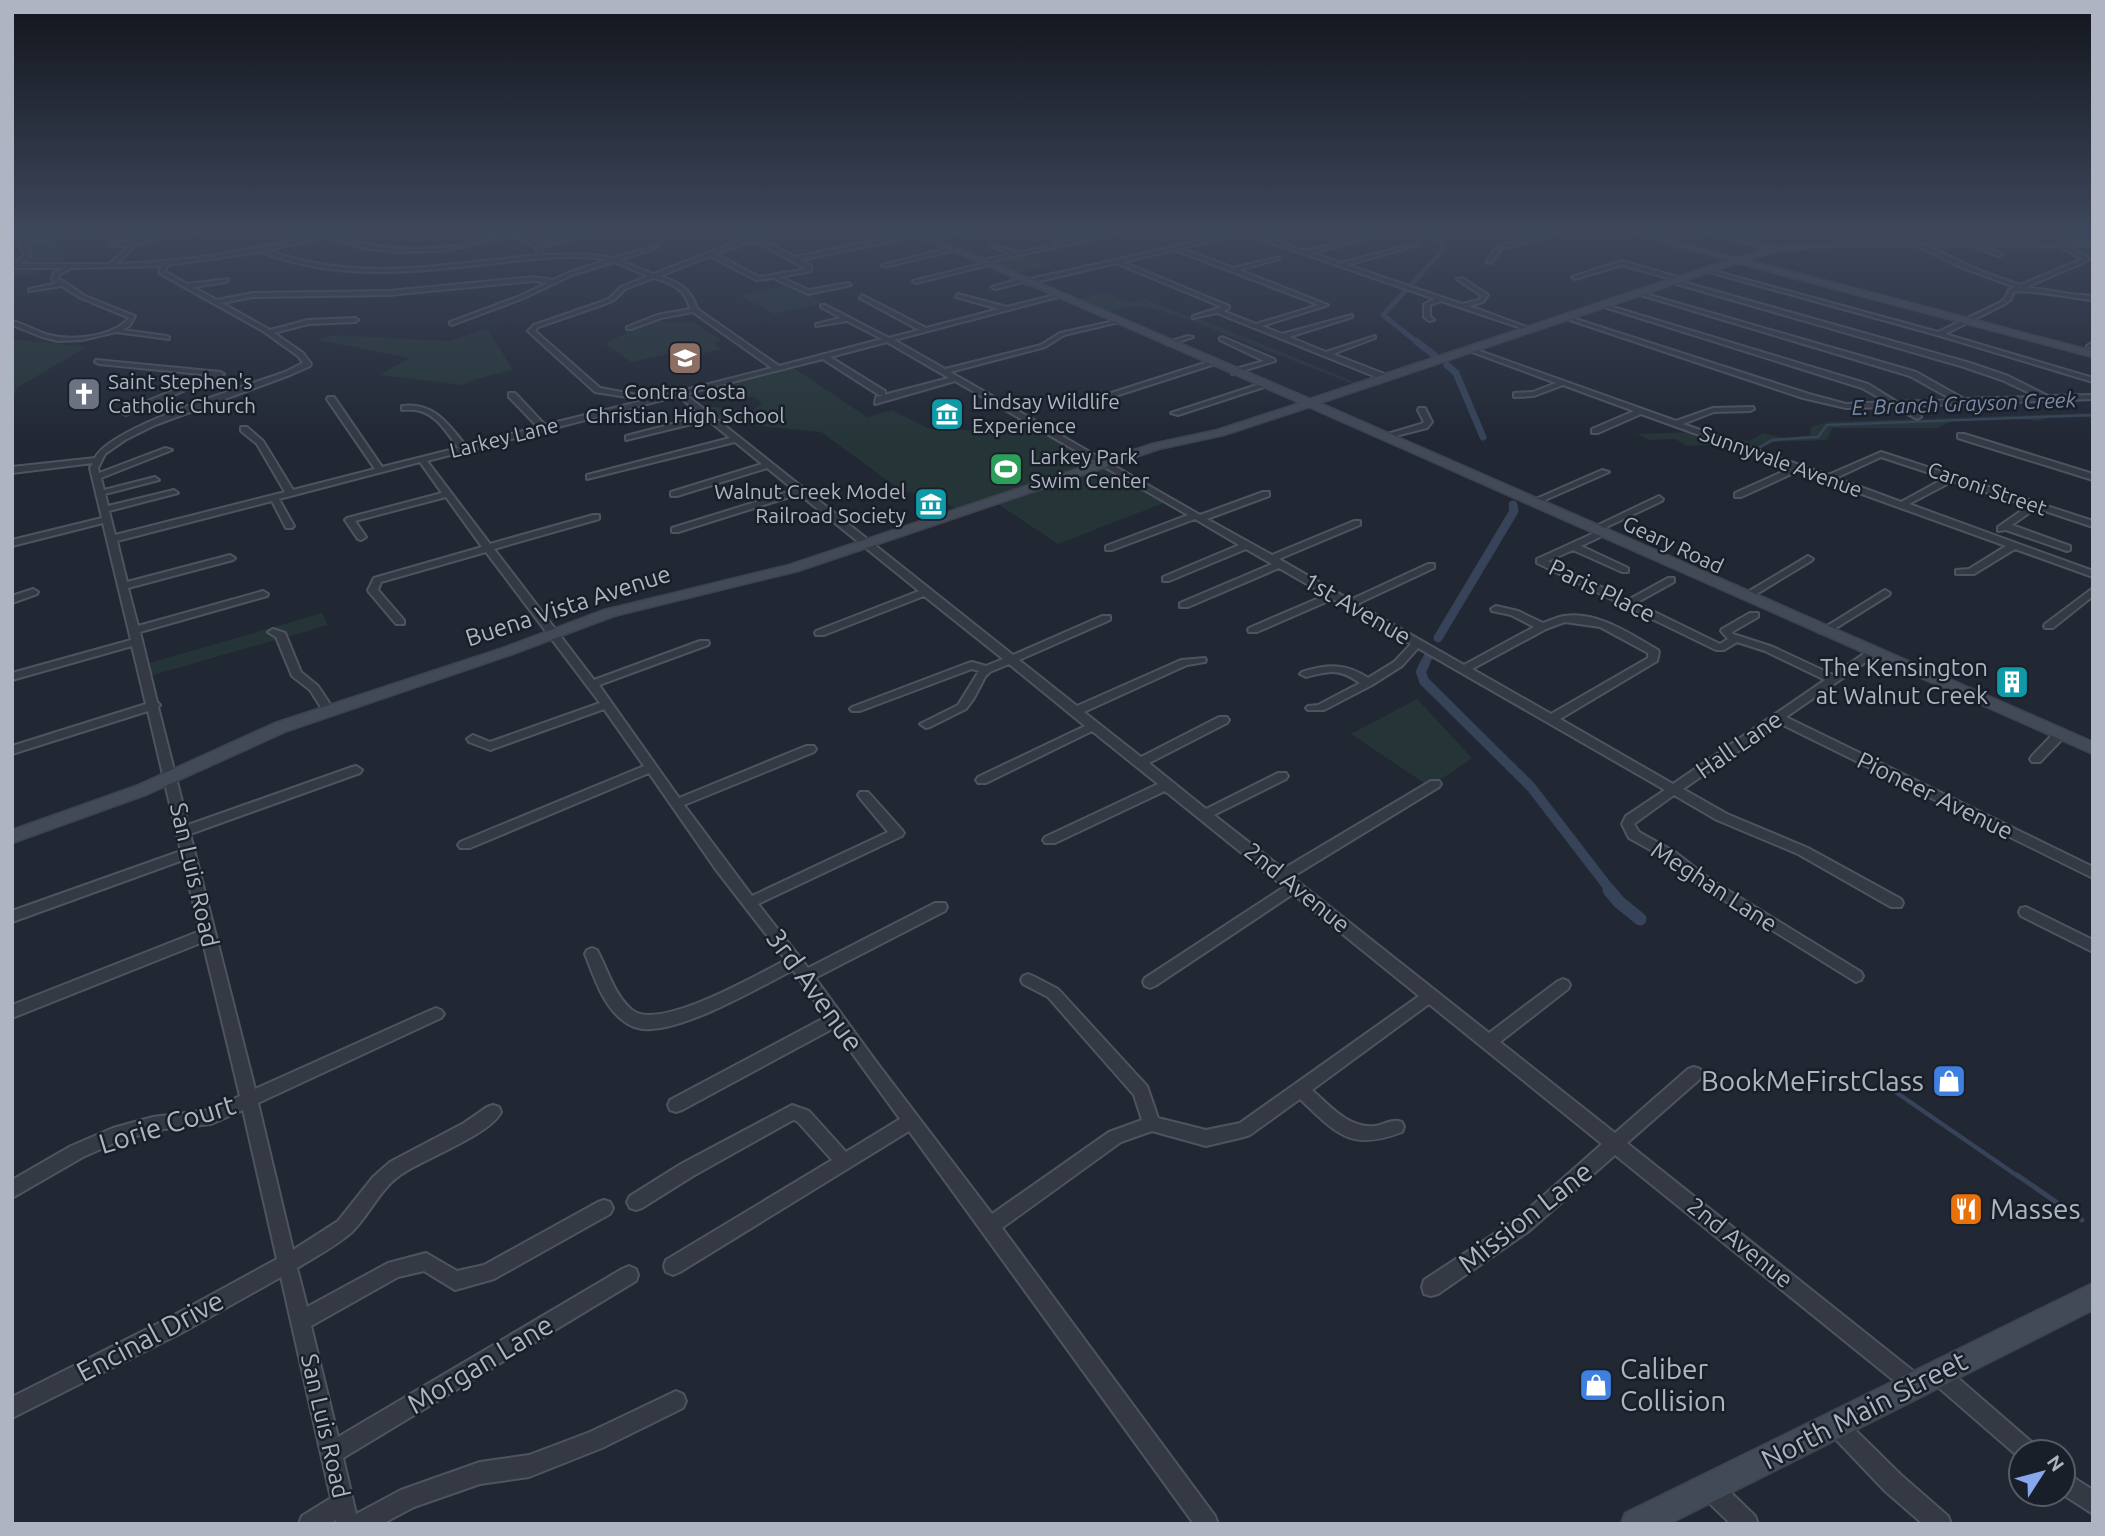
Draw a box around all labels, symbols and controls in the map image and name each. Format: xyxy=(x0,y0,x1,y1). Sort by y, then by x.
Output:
school or university icon: Contra Costa Christian High School xyxy=(666,339,704,377)
place label: Saint Stephen's Catholic Church xyxy=(108,369,256,417)
church icon: Saint Stephen's Catholic Church xyxy=(65,375,103,413)
place label: Contra Costa Christian High School xyxy=(585,379,785,427)
water label: E. Branch Grayson Creek xyxy=(1851,387,2077,419)
place label: Lindsay Wildlife Experience xyxy=(972,389,1120,437)
museum icon: Lindsay Wildlife Experience xyxy=(928,395,966,433)
street label: Larkey Lane xyxy=(447,412,561,462)
street label: Sunnyvale Avenue xyxy=(1697,421,1866,502)
place label: Larkey Park Swim Center xyxy=(1030,444,1150,492)
sports icon: Larkey Park Swim Center xyxy=(987,450,1025,488)
street label: Caroni Street xyxy=(1925,456,2050,520)
place label: Walnut Creek Model Railroad Society xyxy=(714,479,906,527)
museum icon: Walnut Creek Model Railroad Society xyxy=(912,485,950,523)
street label: Geary Road xyxy=(1619,510,1727,578)
street label: Paris Place xyxy=(1545,553,1660,628)
street label: Buena Vista Avenue xyxy=(462,560,674,651)
street label: 1st Avenue xyxy=(1299,567,1416,650)
place label: The Kensington at Walnut Creek xyxy=(1816,654,1988,709)
building icon: The Kensington at Walnut Creek xyxy=(1993,663,2031,701)
street label: Hall Lane xyxy=(1691,705,1787,784)
street label: Pioneer Avenue xyxy=(1853,746,2017,845)
street label: San Luis Road xyxy=(165,800,224,950)
street label: Meghan Lane xyxy=(1646,836,1782,937)
street label: 2nd Avenue xyxy=(1239,837,1355,938)
street label: 3rd Avenue xyxy=(761,923,870,1057)
shop icon: BookMeFirstClass xyxy=(1930,1062,1968,1100)
place label: BookMeFirstClass xyxy=(1701,1065,1924,1096)
street label: Lorie Court xyxy=(95,1088,239,1159)
street label: Mission Lane xyxy=(1452,1155,1598,1278)
restaurant icon: Masses xyxy=(1947,1190,1985,1228)
street label: 2nd Avenue xyxy=(1682,1192,1798,1293)
place label: Masses xyxy=(1990,1193,2081,1224)
street label: Encinal Drive xyxy=(71,1284,228,1387)
street label: Morgan Lane xyxy=(401,1308,558,1419)
street label: North Main Street xyxy=(1756,1344,1972,1475)
street label: San Luis Road xyxy=(296,1351,355,1501)
place label: Caliber Collision xyxy=(1620,1353,1726,1416)
shop icon: Caliber Collision xyxy=(1577,1366,1615,1404)
north arrow xyxy=(2007,1438,2077,1508)
text: N xyxy=(2043,1451,2069,1475)

